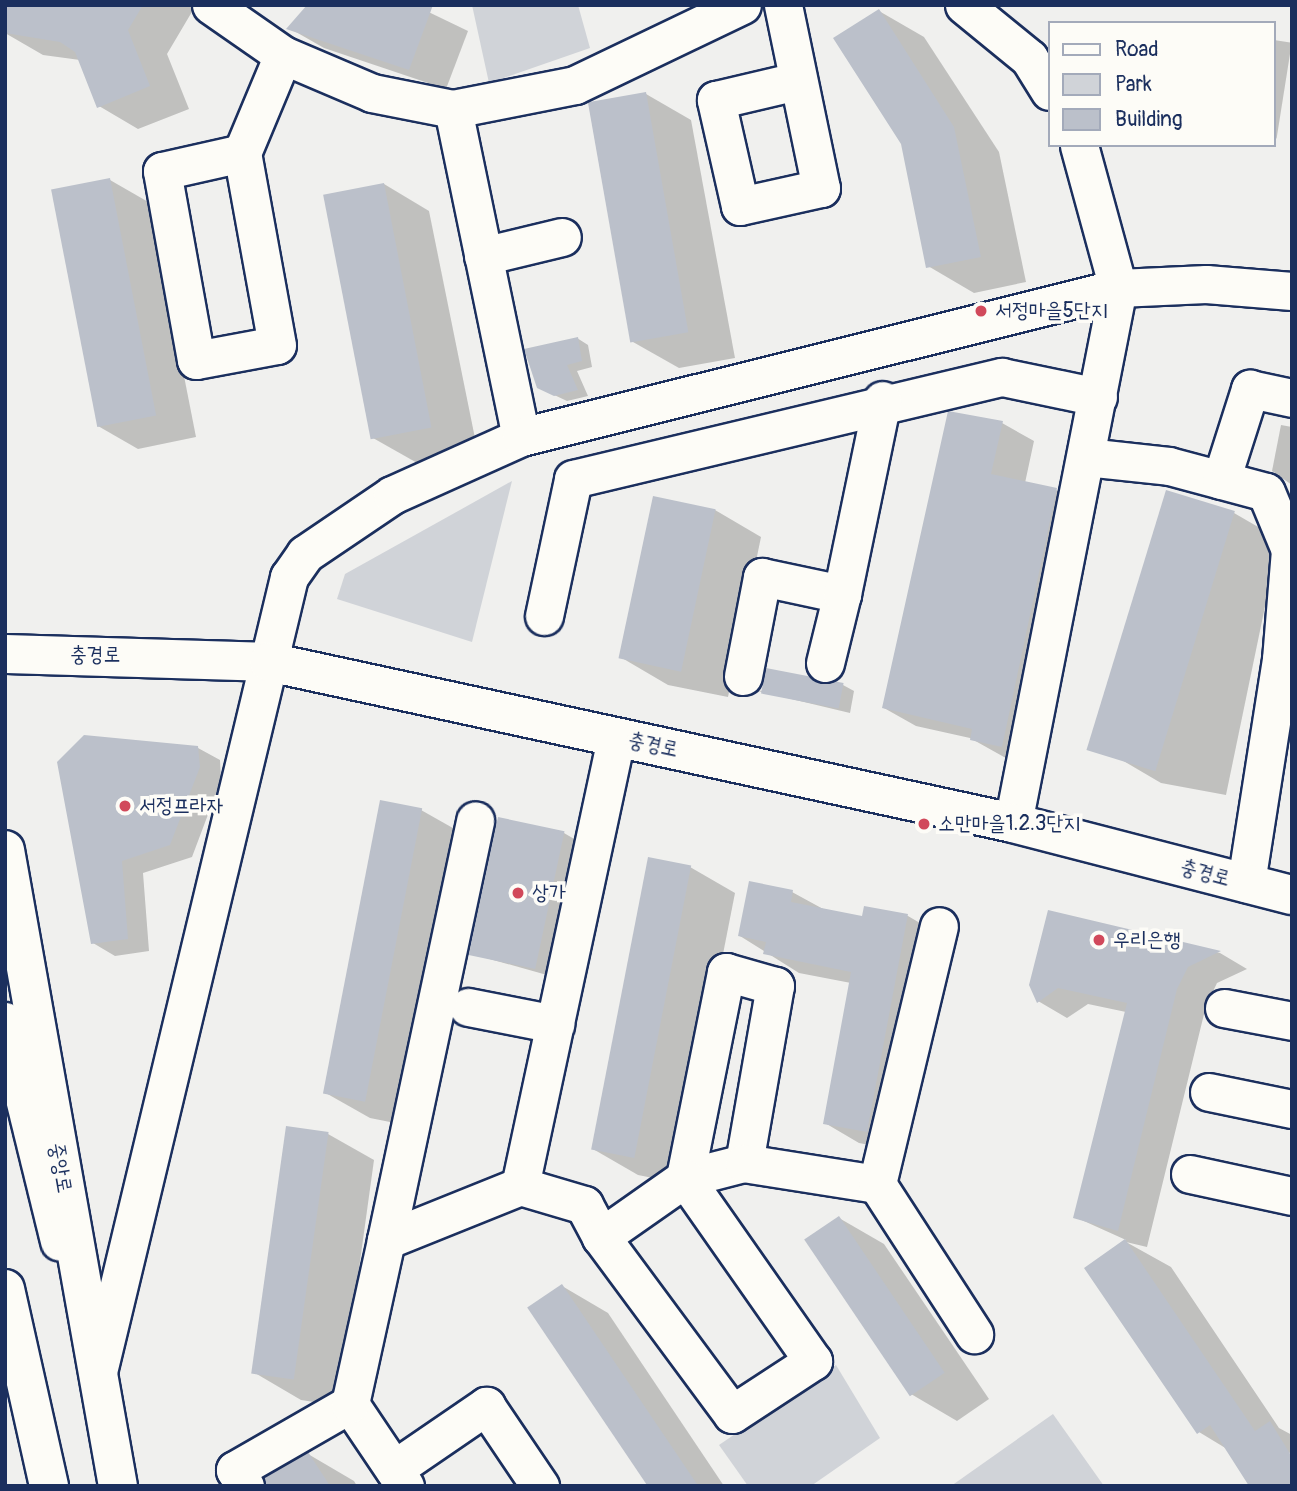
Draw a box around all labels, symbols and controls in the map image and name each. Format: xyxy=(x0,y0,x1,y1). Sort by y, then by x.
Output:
legend xyxy=(1048,21,1276,147)
text: Road xyxy=(1115,36,1159,63)
text: Park xyxy=(1115,71,1152,98)
text: Building xyxy=(1115,106,1182,133)
place label: 서정마을5단지 xyxy=(995,298,1108,324)
marker: 서정마을5단지 xyxy=(973,303,989,319)
street label: 충경로 xyxy=(70,642,120,668)
street label: 충경로 xyxy=(626,727,680,763)
place label: 서정프라자 xyxy=(139,793,223,819)
marker: 서정프라자 xyxy=(117,798,133,814)
place label: 소만마을1.2.3단지 xyxy=(938,811,1080,837)
marker: 소만마을1.2.3단지 xyxy=(916,816,932,832)
street label: 충경로 xyxy=(1177,854,1233,892)
place label: 상가 xyxy=(532,880,566,906)
marker: 상가 xyxy=(510,885,526,901)
place label: 우리은행 xyxy=(1113,927,1181,953)
marker: 우리은행 xyxy=(1091,932,1107,948)
street label: 중앙로 xyxy=(43,1141,77,1195)

